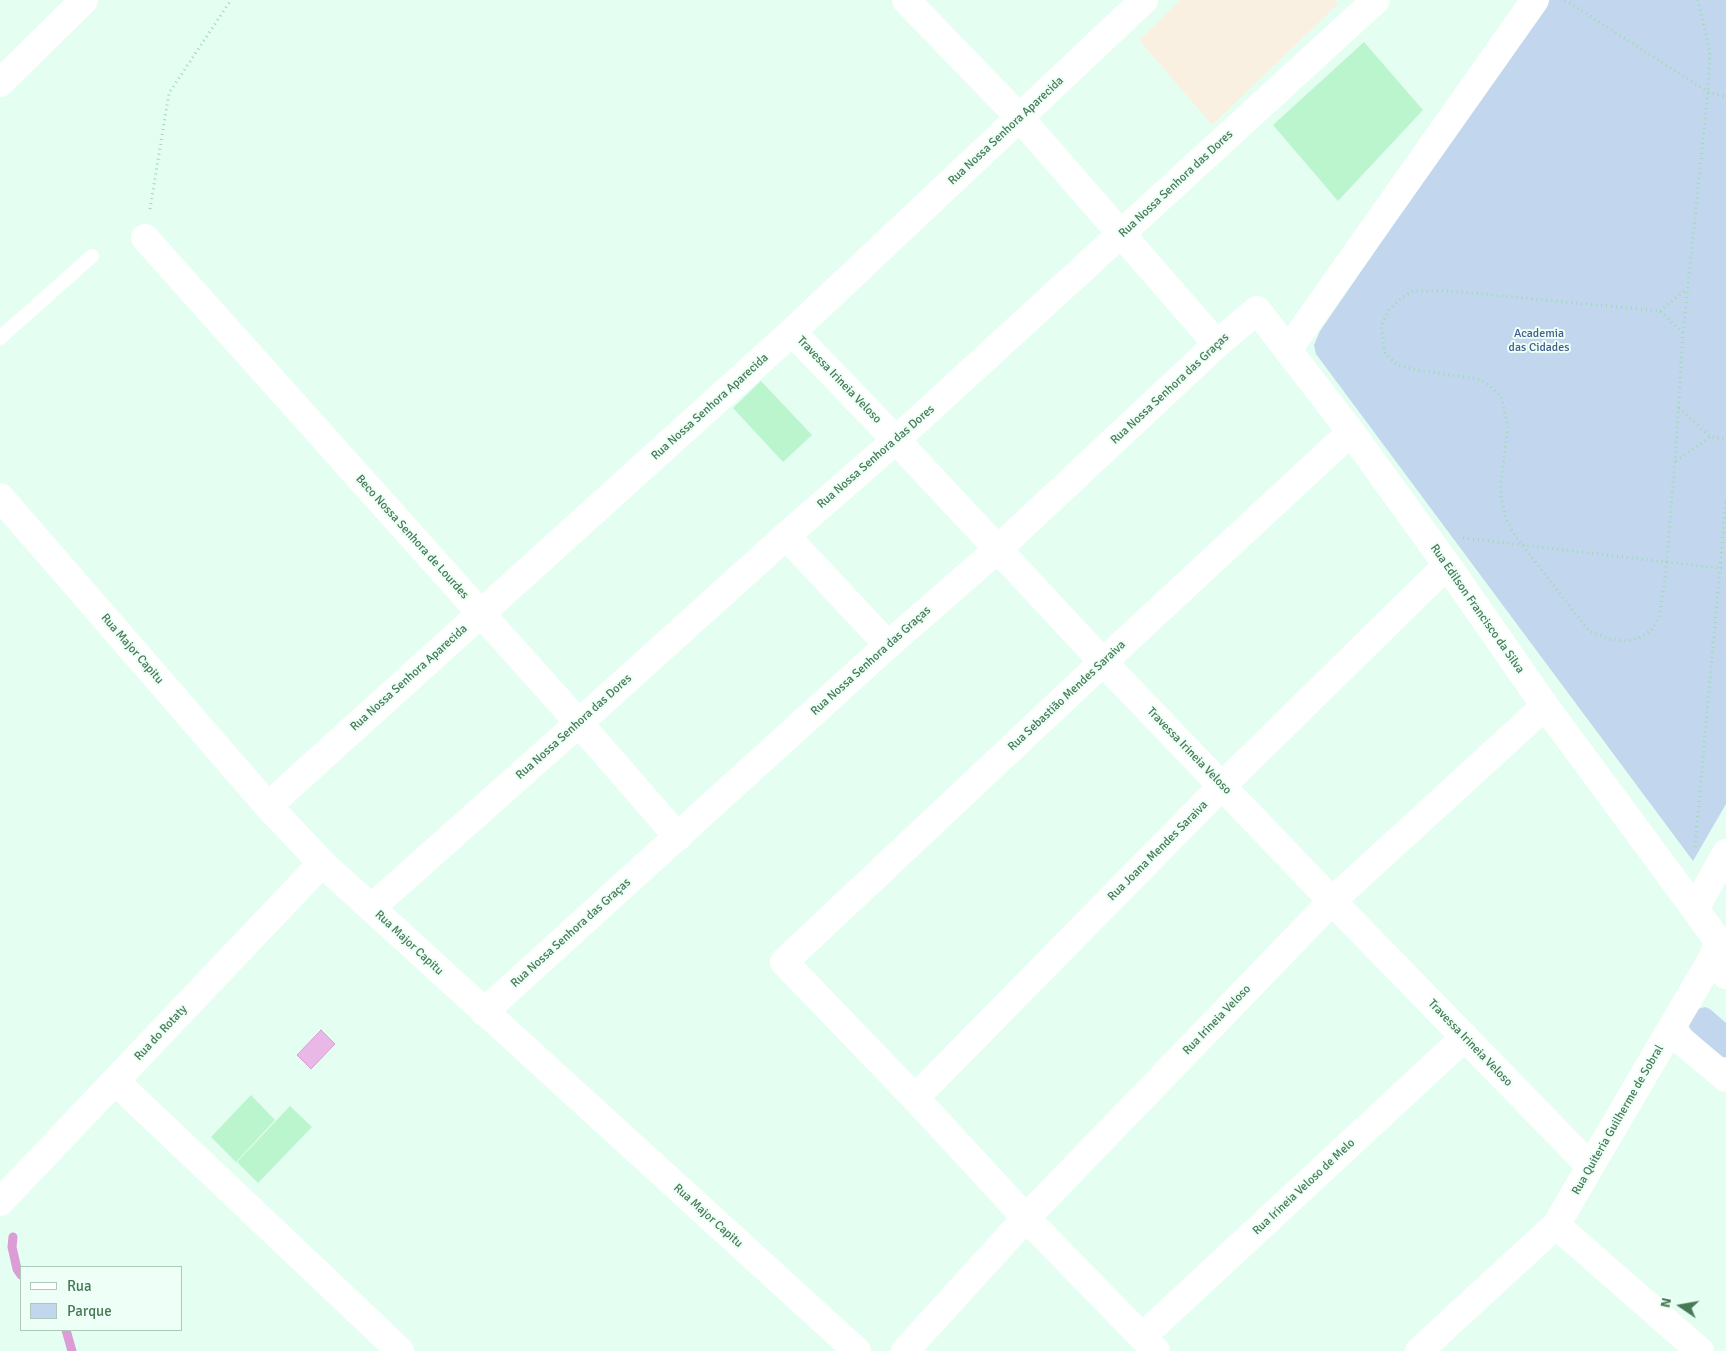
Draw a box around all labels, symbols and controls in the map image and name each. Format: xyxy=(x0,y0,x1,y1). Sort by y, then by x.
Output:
street label: Rua Nossa Senhora Aparecida xyxy=(945,74,1067,188)
street label: Rua Nossa Senhora das Dores xyxy=(1116,127,1236,241)
park label: Academia das Cidades xyxy=(1509,327,1569,355)
street label: Rua Nossa Senhora das Graças xyxy=(1108,330,1232,448)
street label: Travessa Irineia Veloso xyxy=(794,333,884,427)
street label: Rua Nossa Senhora Aparecida xyxy=(649,351,771,463)
street label: Rua Nossa Senhora das Dores xyxy=(814,402,938,512)
street label: Beco Nossa Senhora de Lourdes xyxy=(352,472,472,602)
street label: Rua Edilson Francisco da Silva xyxy=(1427,542,1527,676)
street label: Rua Nossa Senhora das Graças xyxy=(808,603,934,719)
street label: Rua Major Capitu xyxy=(98,611,166,687)
street label: Rua Nossa Senhora Aparecida xyxy=(348,622,470,734)
street label: Rua Sebastião Mendes Saraiva xyxy=(1005,638,1129,754)
street label: Rua Nossa Senhora das Dores xyxy=(513,671,635,783)
street label: Travessa Irineia Veloso xyxy=(1144,704,1234,798)
street label: Rua Joana Mendes Saraiva xyxy=(1105,798,1211,904)
street label: Rua Nossa Senhora das Graças xyxy=(508,875,634,991)
street label: Rua Major Capitu xyxy=(372,908,446,978)
street label: Rua Irineia Veloso xyxy=(1180,982,1254,1058)
street label: Travessa Irineia Veloso xyxy=(1425,996,1515,1090)
street label: Rua do Rotaty xyxy=(132,1002,190,1064)
street label: Rua Quiteria Guilherme de Sobral xyxy=(1569,1042,1667,1198)
street label: Rua Irineia Veloso de Melo xyxy=(1250,1136,1358,1238)
street label: Rua Major Capitu xyxy=(670,1181,746,1251)
legend xyxy=(20,1266,182,1331)
text: Rua xyxy=(67,1277,92,1295)
north arrow xyxy=(1656,1281,1706,1331)
text: N xyxy=(1657,1296,1675,1309)
text: Parque xyxy=(67,1302,112,1320)

